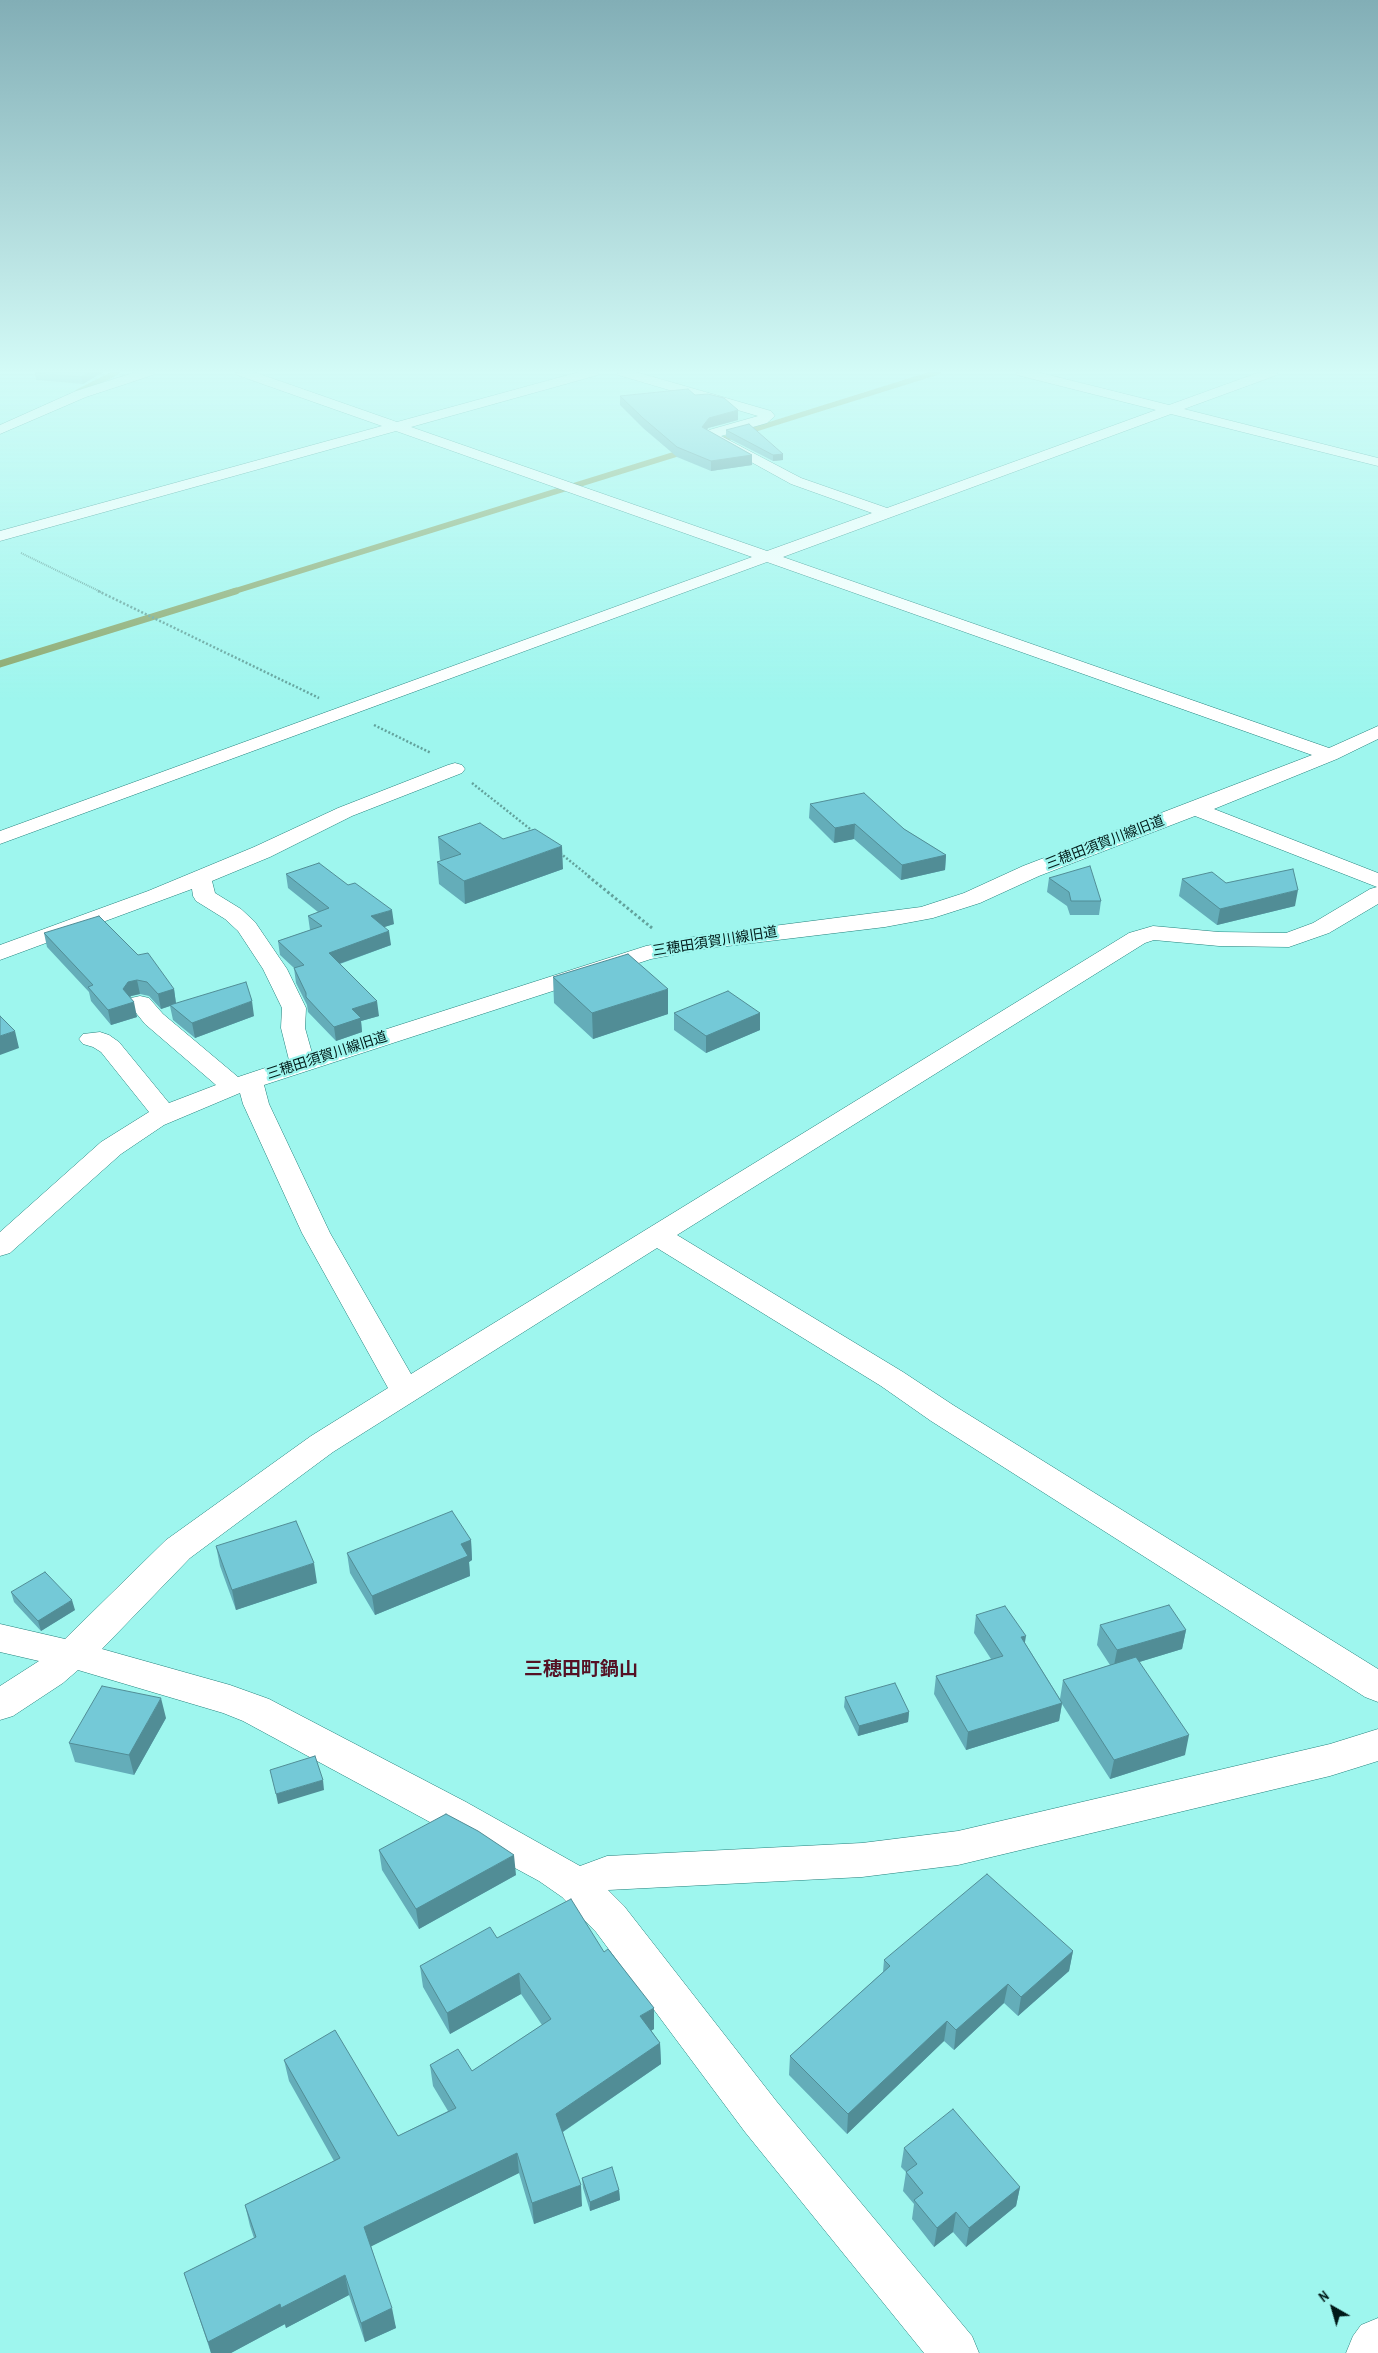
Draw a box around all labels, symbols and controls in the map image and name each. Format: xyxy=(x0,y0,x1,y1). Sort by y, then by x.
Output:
street label: 三穂田須賀川線旧道 xyxy=(1043,813,1167,873)
street label: 三穂田須賀川線旧道 xyxy=(651,924,779,960)
street label: 三穂田須賀川線旧道 xyxy=(264,1029,390,1083)
district label: 三穂田町鍋山 xyxy=(524,1659,638,1681)
north arrow xyxy=(1308,2283,1358,2333)
text: N xyxy=(1315,2287,1333,2306)

